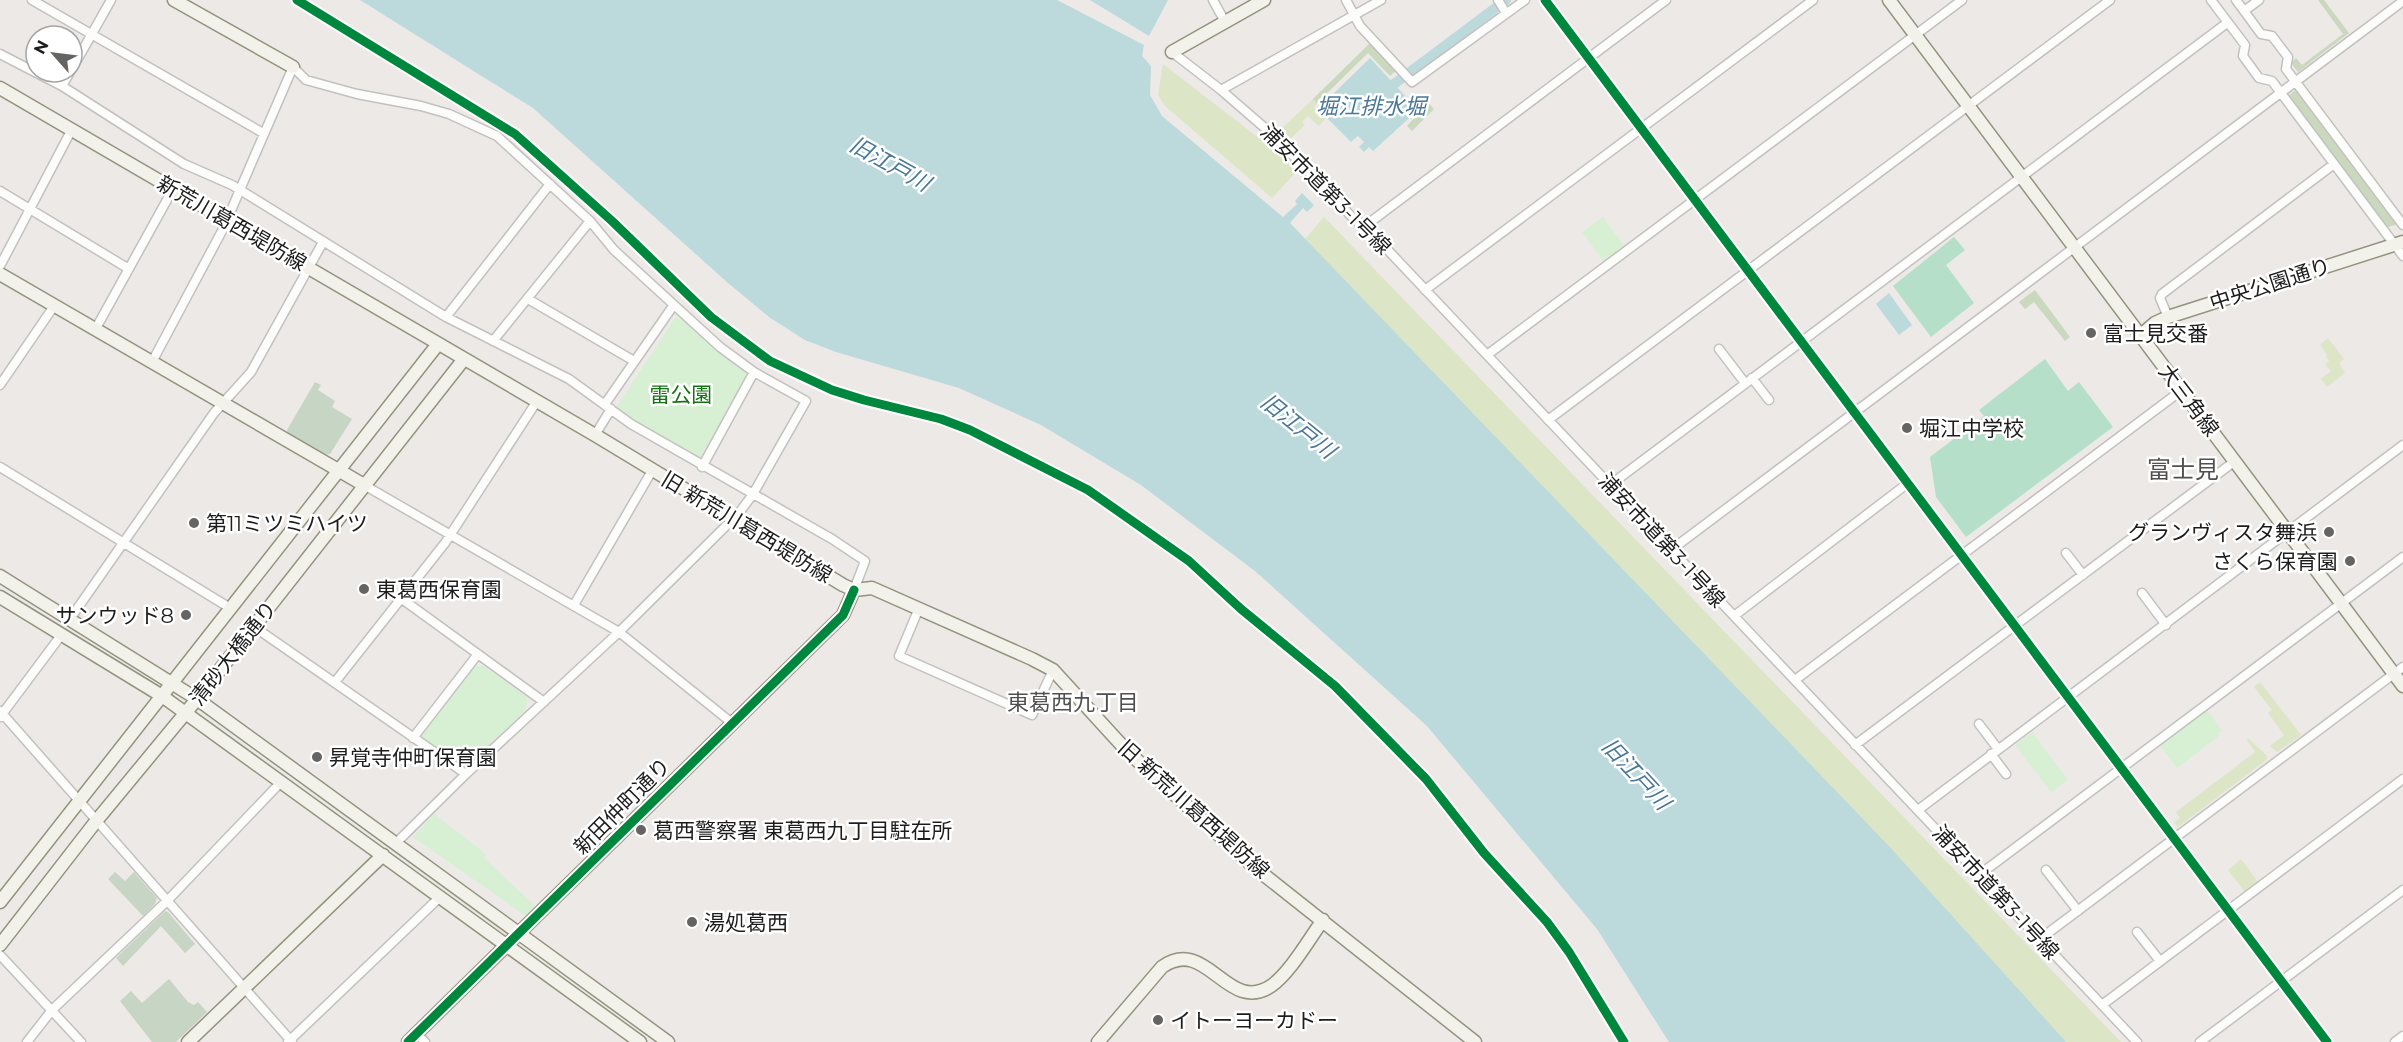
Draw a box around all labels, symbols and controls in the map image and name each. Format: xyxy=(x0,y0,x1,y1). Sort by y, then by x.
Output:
north arrow xyxy=(24,24,84,84)
text: N xyxy=(30,37,53,57)
water label: 堀江排水堀 xyxy=(1316,93,1429,120)
street label: 浦安市道第3-1号線 xyxy=(1256,119,1396,259)
water label: 旧江戸川 xyxy=(845,131,937,198)
street label: 新荒川葛西堤防線 xyxy=(153,170,311,276)
street label: 中央公園通り xyxy=(2206,253,2334,315)
place label: 富士見交番 xyxy=(2103,321,2208,346)
marker: 富士見交番 xyxy=(2084,326,2098,340)
street label: 大三角線 xyxy=(2154,359,2224,441)
park label: 雷公園 xyxy=(650,382,713,407)
water label: 旧江戸川 xyxy=(1255,388,1342,465)
place label: 堀江中学校 xyxy=(1919,416,2024,441)
marker: 堀江中学校 xyxy=(1900,421,1914,435)
district label: 富士見 xyxy=(2147,455,2219,484)
street label: 旧 新荒川葛西堤防線 xyxy=(657,466,837,588)
street label: 浦安市道第3-1号線 xyxy=(1593,468,1731,612)
place label: 第11ミツミハイツ xyxy=(206,511,368,536)
marker: 第11ミツミハイツ xyxy=(187,516,201,530)
place label: グランヴィスタ舞浜 xyxy=(2128,520,2317,545)
marker: グランヴィスタ舞浜 xyxy=(2322,525,2336,539)
place label: さくら保育園 xyxy=(2212,549,2338,574)
marker: さくら保育園 xyxy=(2343,554,2357,568)
place label: 東葛西保育園 xyxy=(376,577,502,602)
marker: 東葛西保育園 xyxy=(357,582,371,596)
street label: 清砂大橋通り xyxy=(184,596,282,710)
place label: サンウッド8 xyxy=(56,603,174,628)
marker: サンウッド8 xyxy=(179,608,193,622)
district label: 東葛西九丁目 xyxy=(1007,689,1139,716)
water label: 旧江戸川 xyxy=(1596,733,1677,817)
street label: 旧 新荒川葛西堤防線 xyxy=(1113,735,1275,883)
place label: 昇覚寺仲町保育園 xyxy=(329,745,497,770)
marker: 昇覚寺仲町保育園 xyxy=(310,750,324,764)
street label: 新田仲町通り xyxy=(569,753,675,859)
place label: 葛西警察署 東葛西九丁目駐在所 xyxy=(653,818,953,843)
street label: 浦安市道第3-1号線 xyxy=(1927,820,2065,964)
marker: 葛西警察署 東葛西九丁目駐在所 xyxy=(634,823,648,837)
place label: 湯処葛西 xyxy=(704,910,788,935)
marker: 湯処葛西 xyxy=(685,915,699,929)
place label: イトーヨーカドー xyxy=(1170,1008,1338,1033)
marker: イトーヨーカドー xyxy=(1151,1013,1165,1027)

